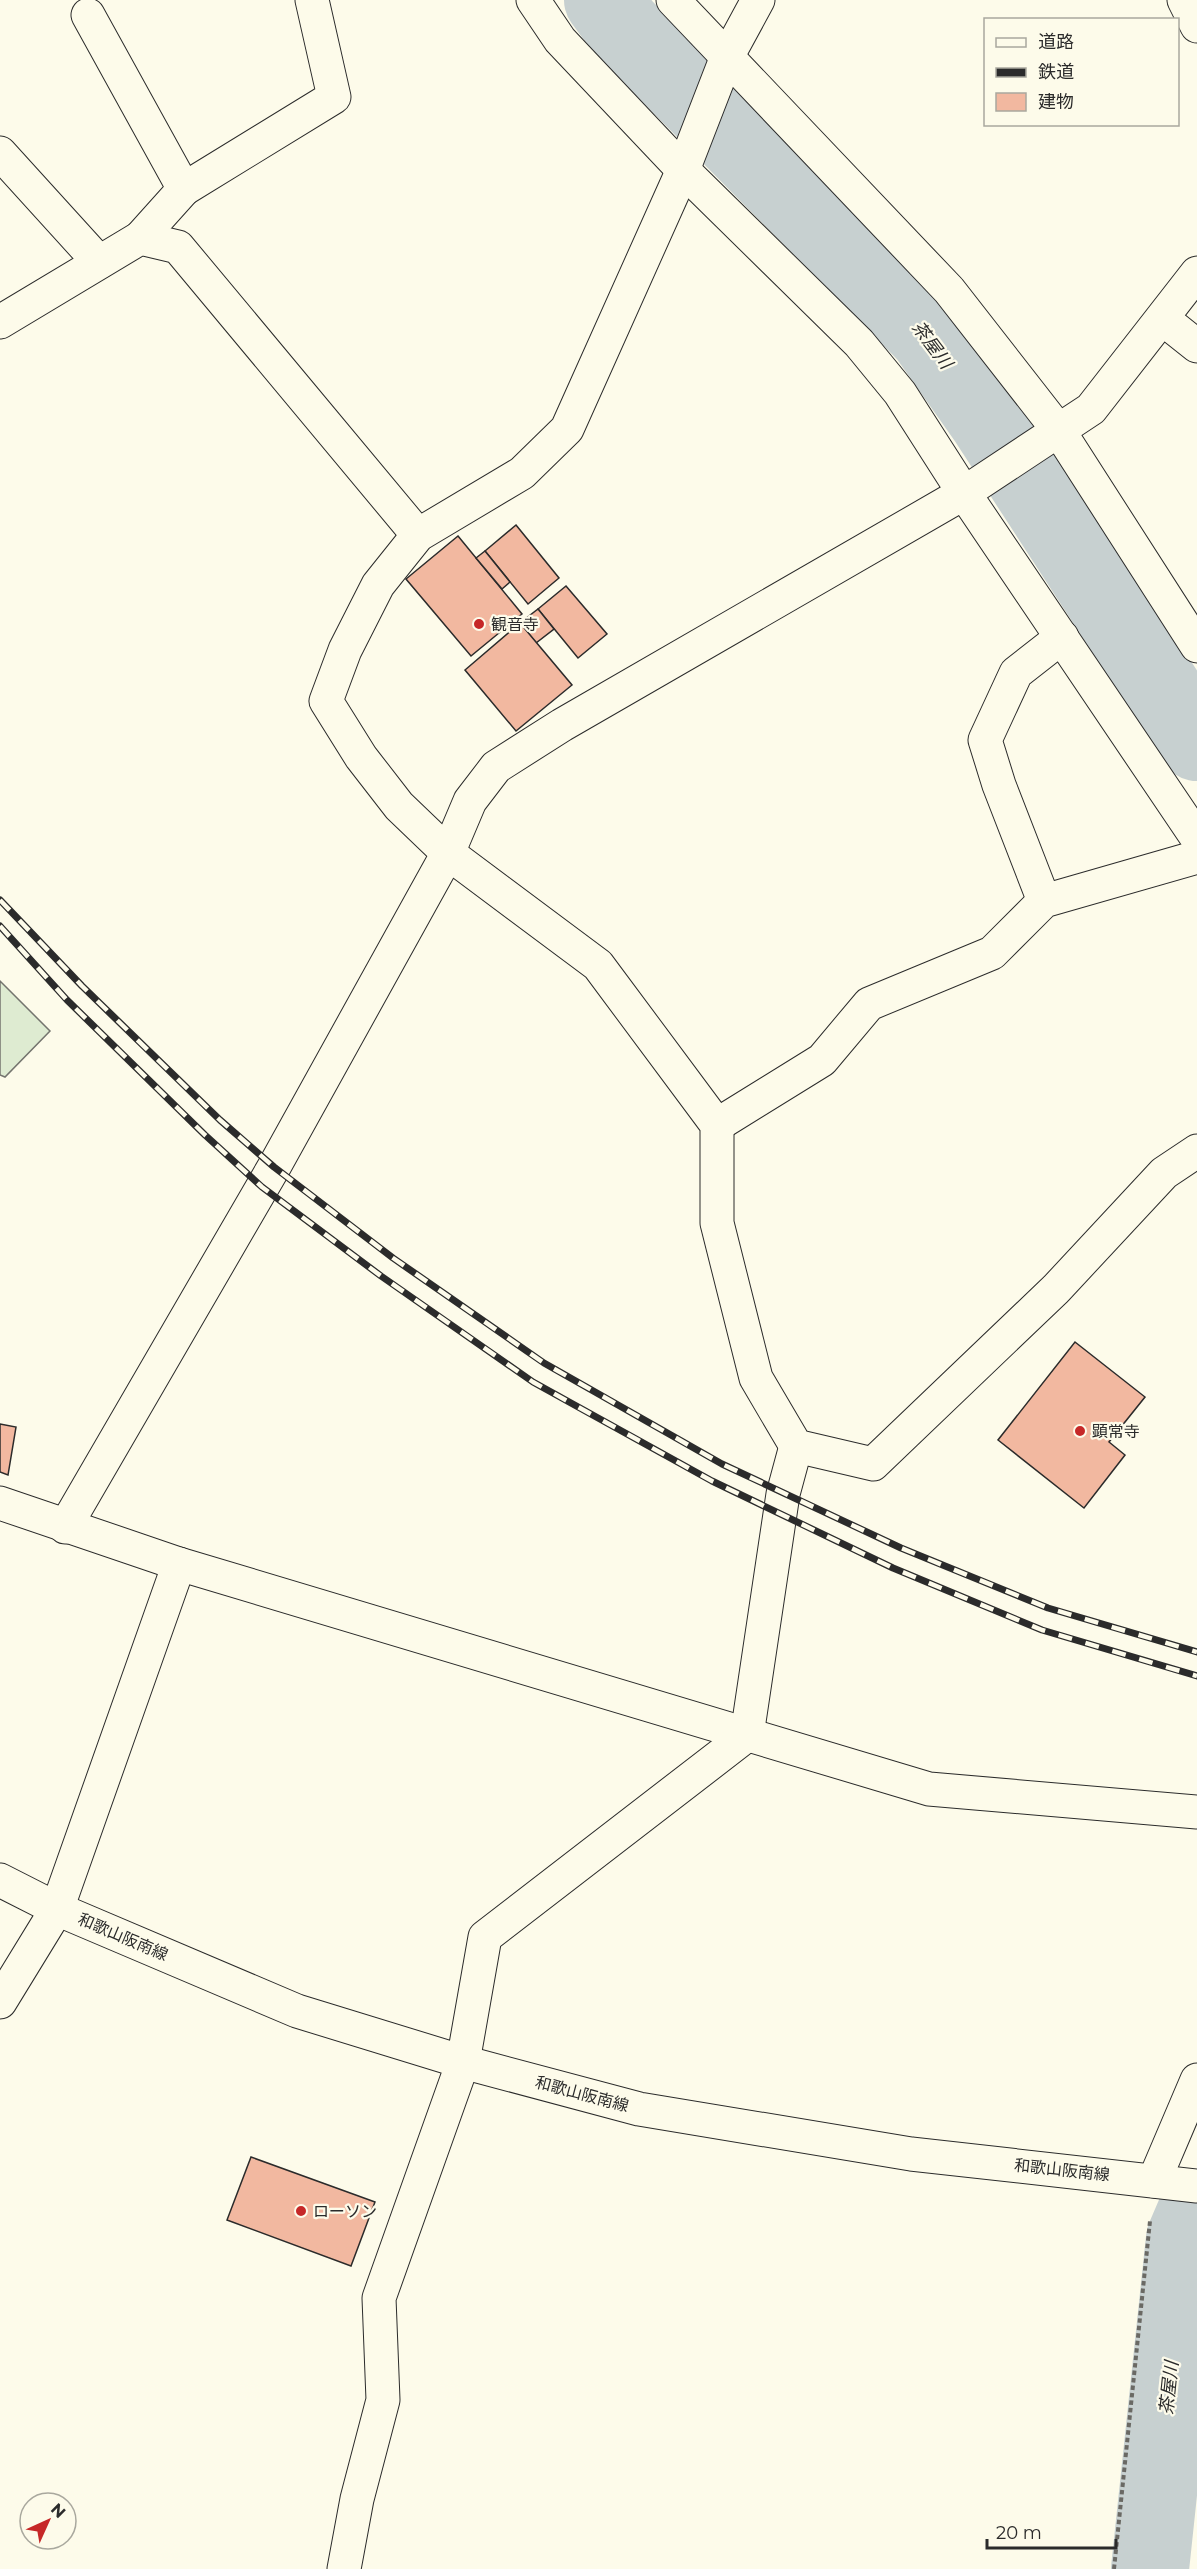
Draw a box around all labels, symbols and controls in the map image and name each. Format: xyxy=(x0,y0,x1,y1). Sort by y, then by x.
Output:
legend xyxy=(984,18,1179,126)
text: 道路 xyxy=(1038,31,1074,53)
text: 鉄道 xyxy=(1038,61,1074,83)
text: 建物 xyxy=(1038,91,1074,113)
water label: 茶屋川 xyxy=(907,317,958,375)
place label: 観音寺 xyxy=(491,615,539,634)
marker: 観音寺 xyxy=(472,617,486,631)
place label: 顕常寺 xyxy=(1092,1422,1140,1441)
marker: 顕常寺 xyxy=(1073,1424,1087,1438)
street label: 和歌山阪南線 xyxy=(75,1909,171,1965)
street label: 和歌山阪南線 xyxy=(533,2072,631,2116)
street label: 和歌山阪南線 xyxy=(1013,2156,1111,2184)
place label: ローソン xyxy=(313,2202,377,2221)
marker: ローソン xyxy=(294,2204,308,2218)
water label: 茶屋川 xyxy=(1155,2358,1183,2416)
north arrow xyxy=(18,2491,78,2551)
text: N xyxy=(47,2499,70,2522)
scale bar xyxy=(987,2512,1116,2550)
text: 20 m xyxy=(996,2522,1042,2544)

